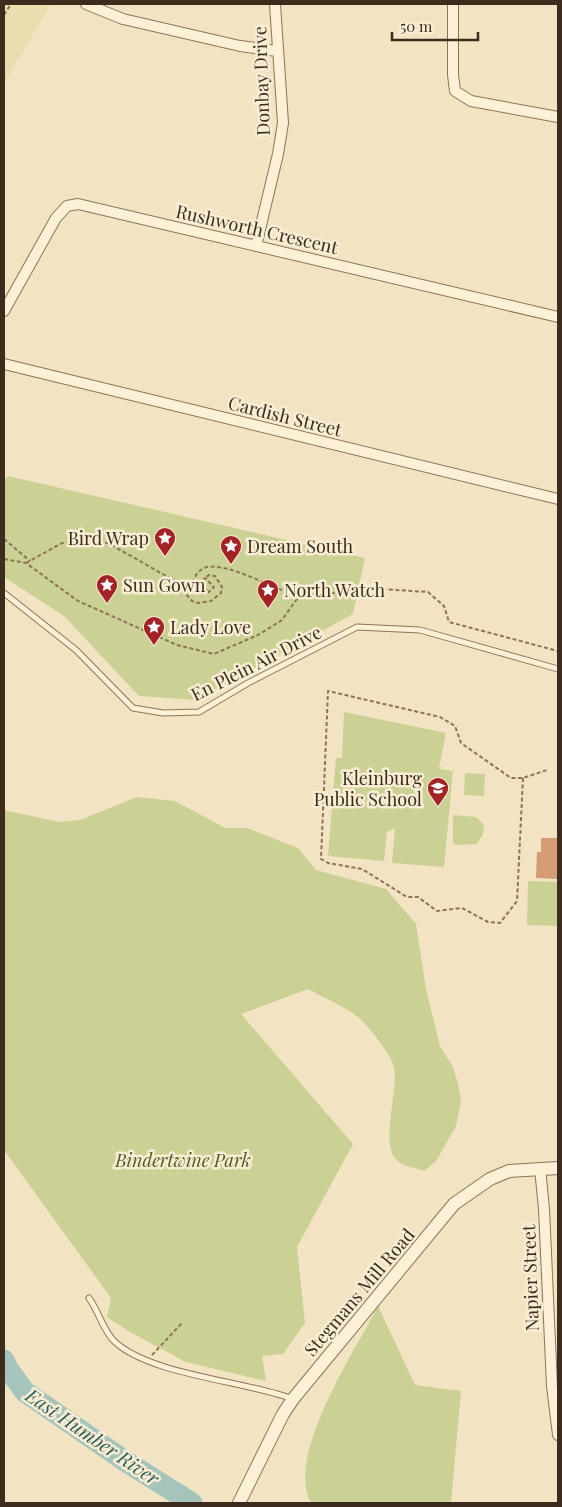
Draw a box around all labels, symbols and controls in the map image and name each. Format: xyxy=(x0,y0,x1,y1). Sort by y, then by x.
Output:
scale bar xyxy=(392,10,478,42)
text: 50 m xyxy=(400,16,433,36)
street label: Donbay Drive xyxy=(247,26,275,136)
street label: Rushworth Crescent xyxy=(174,199,341,259)
street label: Cardish Street xyxy=(226,390,345,442)
place label: Bird Wrap xyxy=(68,526,149,550)
place icon: Bird Wrap xyxy=(153,526,177,557)
place icon: Dream South xyxy=(219,534,243,565)
place label: Dream South xyxy=(247,534,354,558)
place icon: Sun Gown xyxy=(95,573,119,604)
place label: Sun Gown xyxy=(123,573,206,597)
place icon: North Watch xyxy=(256,578,280,609)
place label: North Watch xyxy=(284,578,386,602)
place icon: Lady Love xyxy=(142,615,166,646)
place label: Lady Love xyxy=(170,615,251,639)
street label: En Plein Air Drive xyxy=(187,620,325,706)
place label: Kleinburg Public School xyxy=(314,766,422,811)
school or university icon: Kleinburg Public School xyxy=(426,776,450,807)
park label: Bindertwine Park xyxy=(114,1148,251,1172)
street label: Stegmans Mill Road xyxy=(299,1223,420,1361)
street label: Napier Street xyxy=(516,1224,544,1332)
water label: East Humber River xyxy=(20,1381,166,1491)

